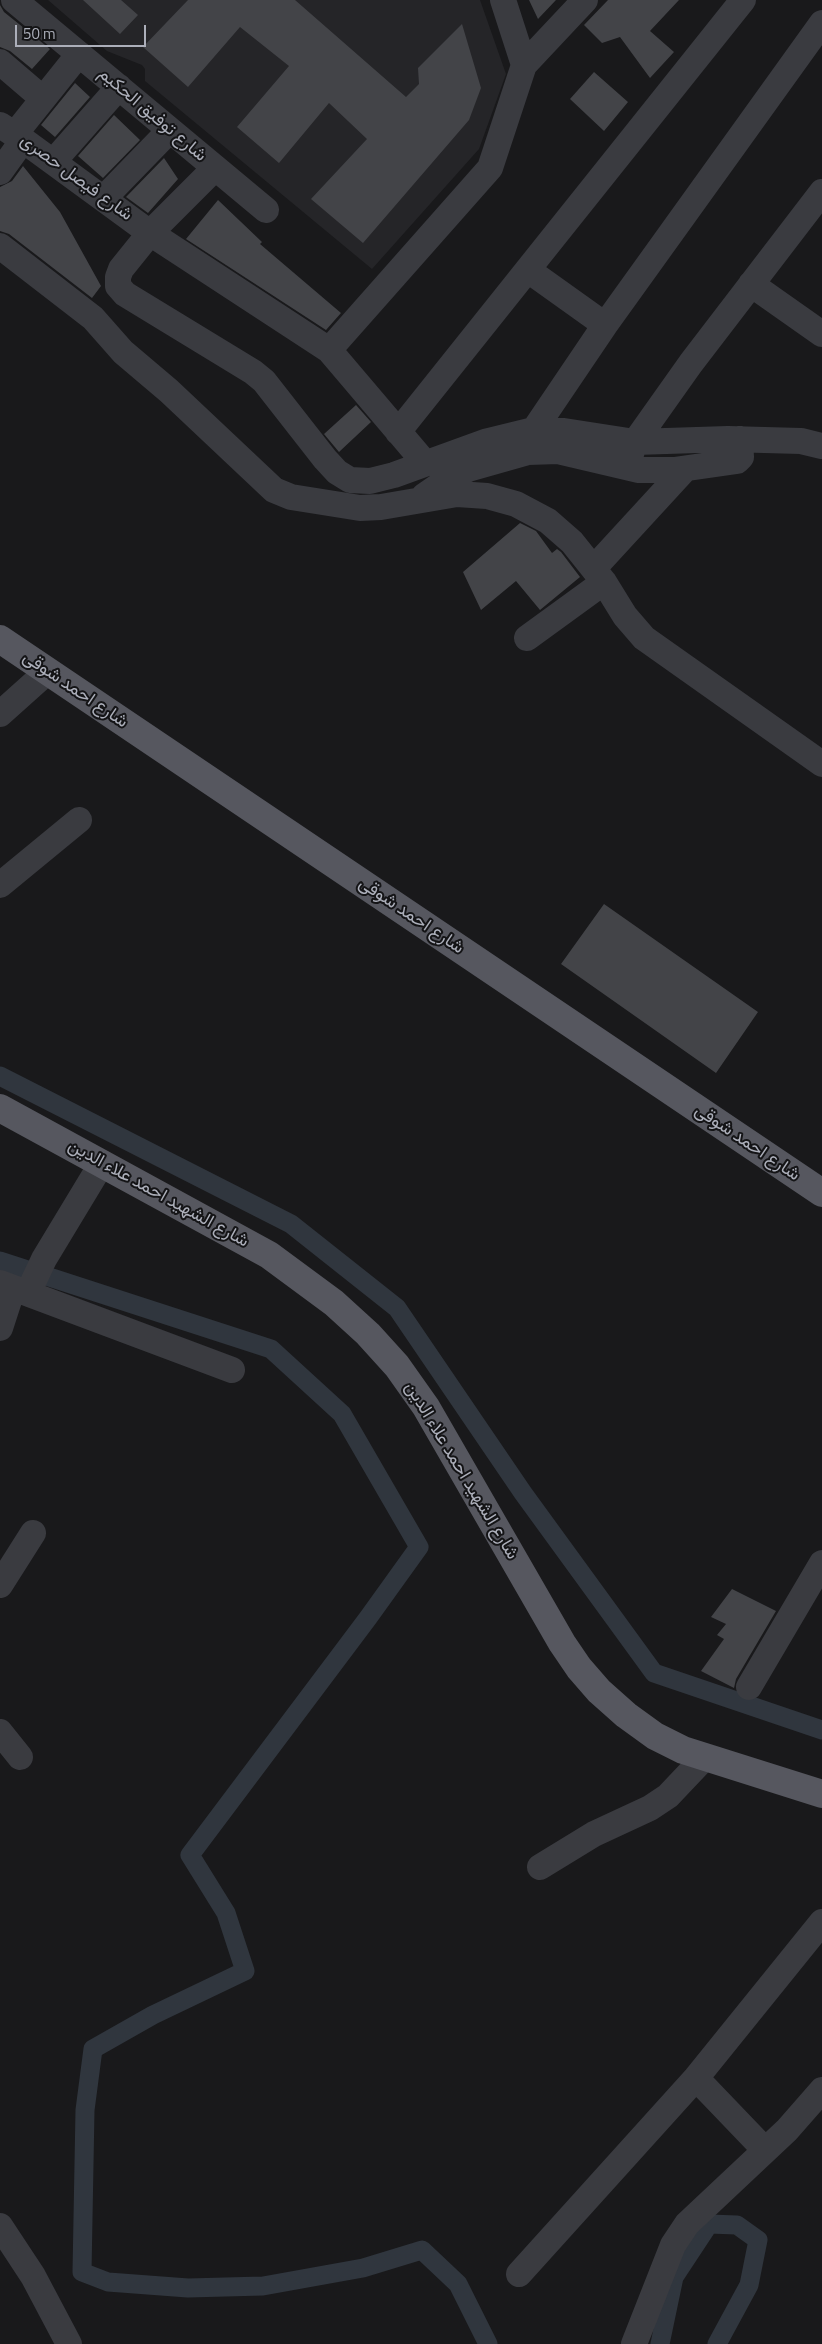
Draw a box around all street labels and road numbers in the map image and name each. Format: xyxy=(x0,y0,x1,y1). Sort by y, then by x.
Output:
street label: شارع توفيق الحكيم xyxy=(93,63,211,167)
street label: شارع فيصل حصرى xyxy=(16,130,136,226)
street label: شارع احمد شوقى xyxy=(18,647,132,733)
street label: شارع احمد شوقى xyxy=(354,873,468,959)
street label: شارع احمد شوقى xyxy=(690,1100,804,1186)
street label: شارع الشهيد احمد علاء الدين xyxy=(64,1135,252,1253)
street label: شارع الشهيد احمد علاء الدين xyxy=(399,1378,523,1564)

